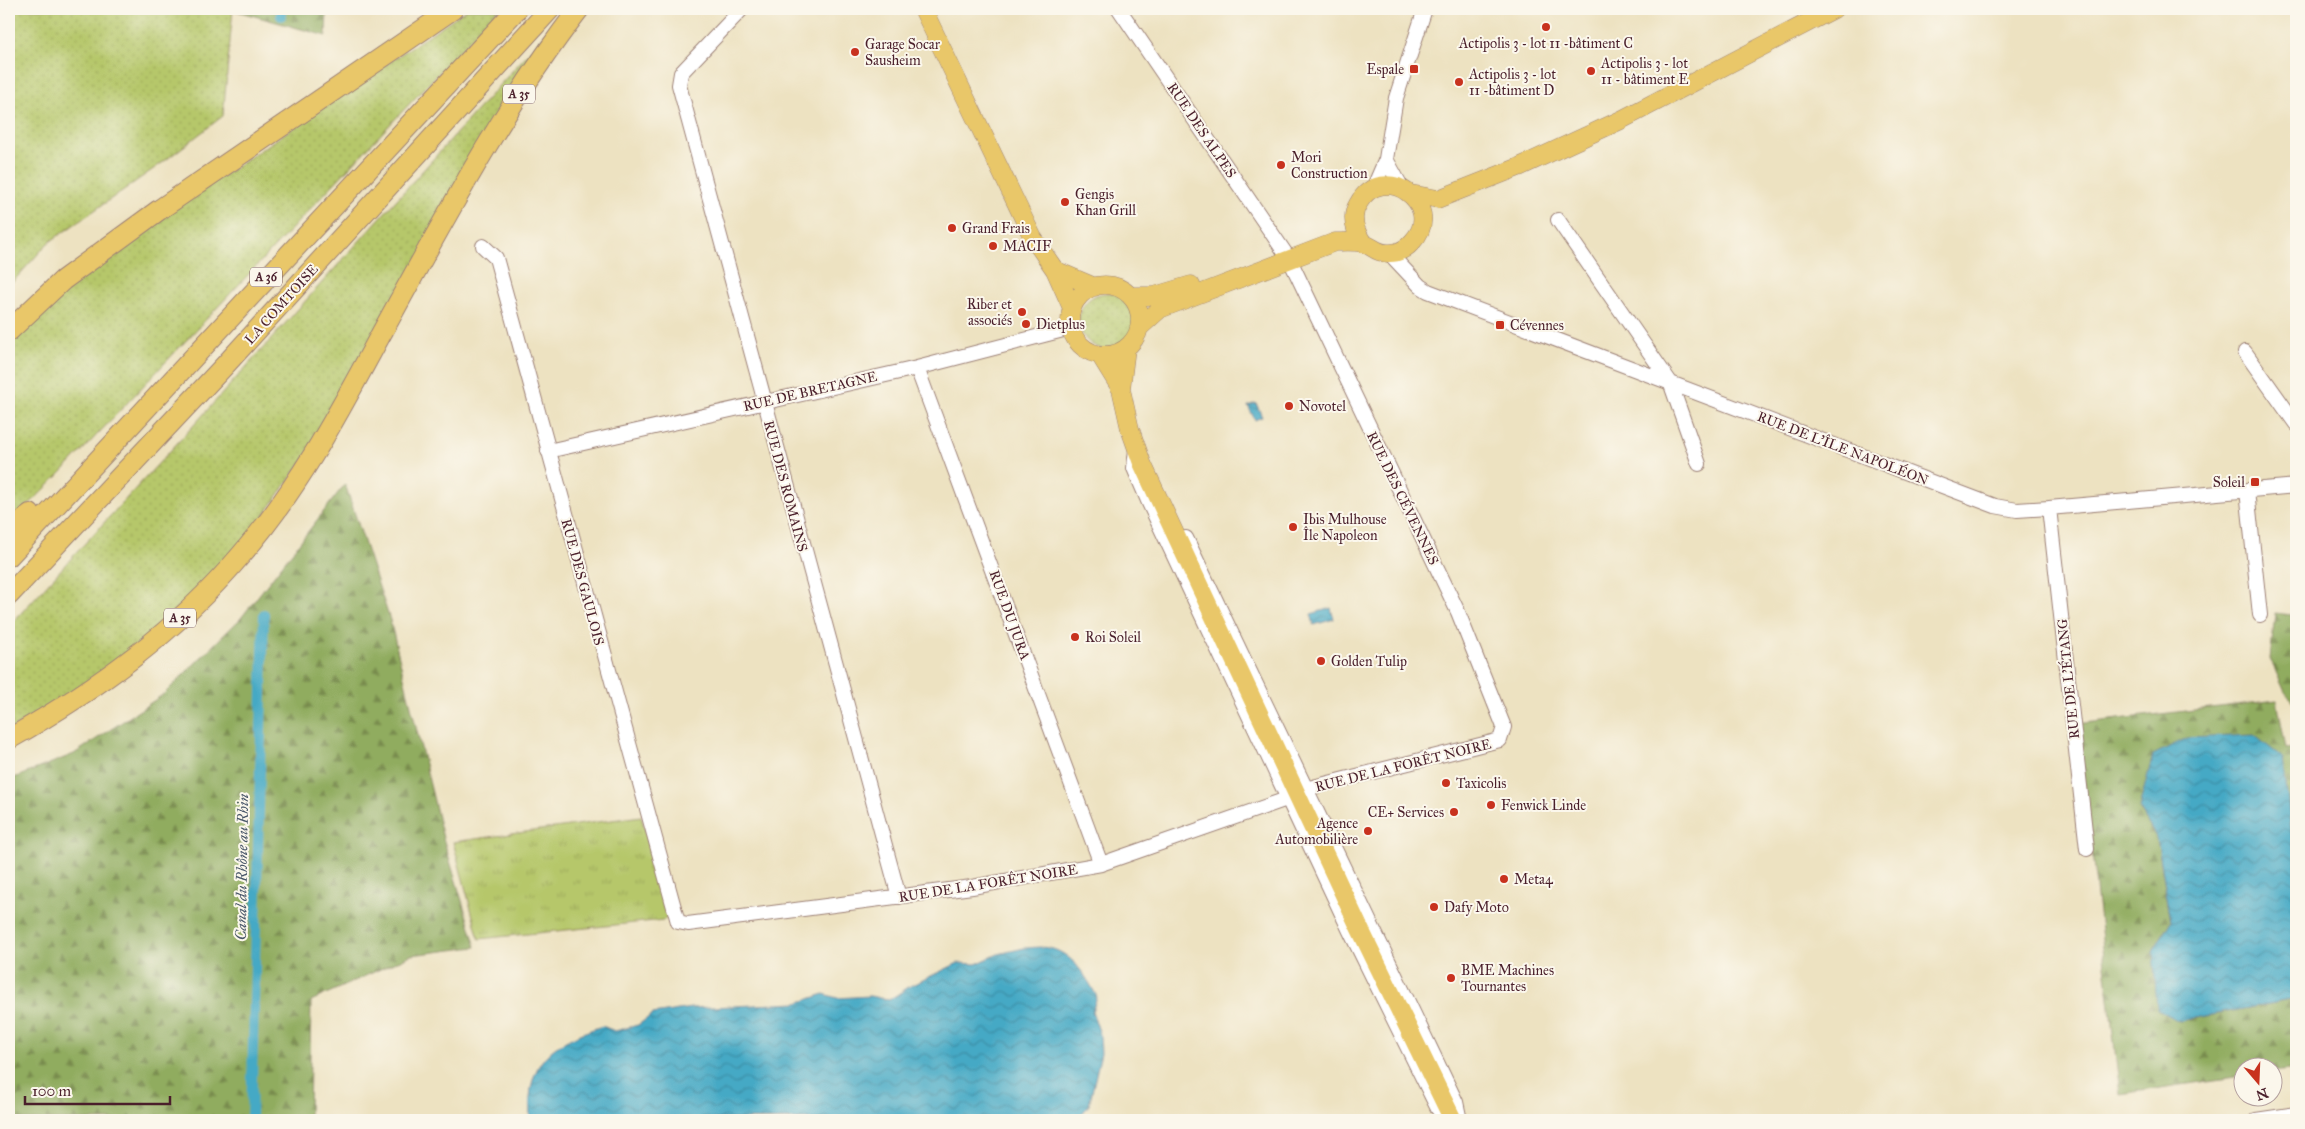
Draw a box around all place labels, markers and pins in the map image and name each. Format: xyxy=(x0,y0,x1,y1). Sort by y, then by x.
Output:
marker: Actipolis 3 - lot 11 -bâtiment C xyxy=(1540,21,1552,33)
place label: Actipolis 3 - lot 11 -bâtiment C xyxy=(1458,35,1633,52)
place label: Garage Socar Sausheim xyxy=(865,36,941,69)
marker: Garage Socar Sausheim xyxy=(849,46,861,58)
place label: Actipolis 3 - lot 11 - bâtiment E xyxy=(1600,55,1688,88)
place label: Espale xyxy=(1366,61,1404,78)
marker: Espale xyxy=(1408,63,1420,75)
marker: Actipolis 3 - lot 11 - bâtiment E xyxy=(1585,65,1597,77)
place label: Actipolis 3 - lot 11 -bâtiment D xyxy=(1468,66,1556,99)
marker: Actipolis 3 - lot 11 -bâtiment D xyxy=(1453,76,1465,88)
place label: Mori Construction xyxy=(1291,149,1368,182)
marker: Mori Construction xyxy=(1275,159,1287,171)
place label: Gengis Khan Grill xyxy=(1075,186,1136,219)
marker: Gengis Khan Grill xyxy=(1059,196,1071,208)
place label: Grand Frais xyxy=(962,220,1030,237)
marker: Grand Frais xyxy=(946,222,958,234)
place label: MACIF xyxy=(1003,238,1051,255)
marker: MACIF xyxy=(987,240,999,252)
place label: Riber et associés xyxy=(967,296,1012,329)
marker: Riber et associés xyxy=(1016,306,1028,318)
place label: Dietplus xyxy=(1036,316,1085,333)
place label: Cévennes xyxy=(1510,317,1564,334)
marker: Dietplus xyxy=(1020,318,1032,330)
marker: Cévennes xyxy=(1494,319,1506,331)
place label: Novotel xyxy=(1299,398,1346,415)
marker: Novotel xyxy=(1283,400,1295,412)
place label: Soleil xyxy=(2213,474,2245,491)
marker: Soleil xyxy=(2249,476,2261,488)
place label: Ibis Mulhouse Île Napoleon xyxy=(1303,511,1387,544)
marker: Ibis Mulhouse Île Napoleon xyxy=(1287,521,1299,533)
place label: Roi Soleil xyxy=(1085,629,1141,646)
marker: Roi Soleil xyxy=(1069,631,1081,643)
place label: Golden Tulip xyxy=(1331,653,1407,670)
marker: Golden Tulip xyxy=(1315,655,1327,667)
place label: Taxicolis xyxy=(1456,775,1506,792)
marker: Taxicolis xyxy=(1440,777,1452,789)
place label: Fenwick Linde xyxy=(1501,797,1586,814)
marker: Fenwick Linde xyxy=(1485,799,1497,811)
place label: CE+ Services xyxy=(1368,804,1444,821)
marker: CE+ Services xyxy=(1448,806,1460,818)
place label: Agence Automobilière xyxy=(1274,815,1358,848)
marker: Agence Automobilière xyxy=(1362,825,1374,837)
place label: Meta4 xyxy=(1514,871,1554,888)
marker: Meta4 xyxy=(1498,873,1510,885)
place label: Dafy Moto xyxy=(1444,899,1509,916)
marker: Dafy Moto xyxy=(1428,901,1440,913)
place label: BME Machines Tournantes xyxy=(1461,962,1554,995)
marker: BME Machines Tournantes xyxy=(1445,972,1457,984)

